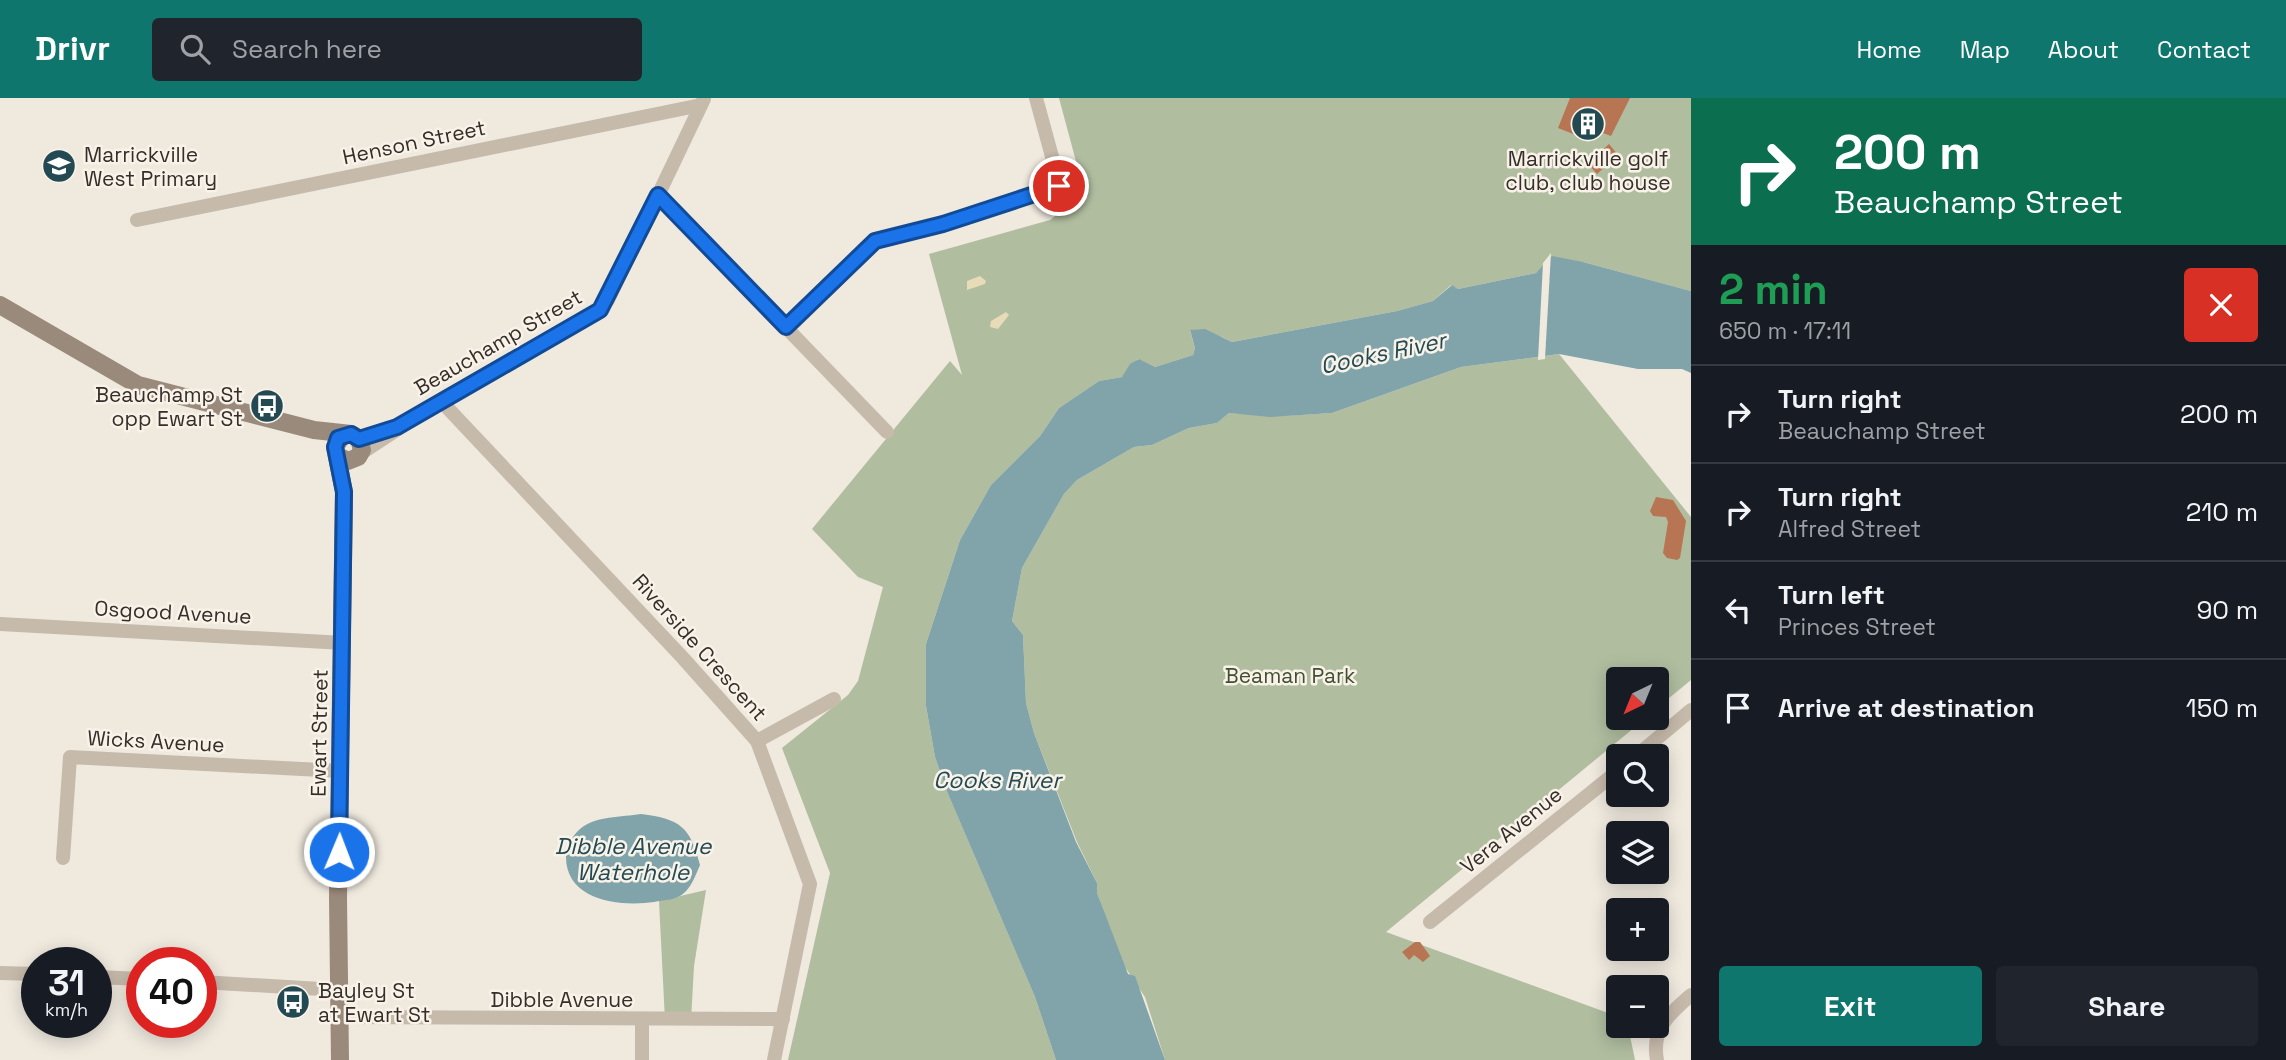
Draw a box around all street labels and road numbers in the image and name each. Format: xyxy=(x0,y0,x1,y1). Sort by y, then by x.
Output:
street label: Henson Street xyxy=(340,114,488,170)
street label: Beauchamp Street xyxy=(409,283,587,401)
street label: Riverside Crescent xyxy=(627,568,773,726)
street label: Osgood Avenue xyxy=(94,594,252,630)
street label: Ewart Street xyxy=(304,669,334,797)
street label: Wicks Avenue xyxy=(87,724,225,758)
street label: Vera Avenue xyxy=(1454,781,1568,879)
street label: Dibble Avenue xyxy=(491,986,633,1013)

